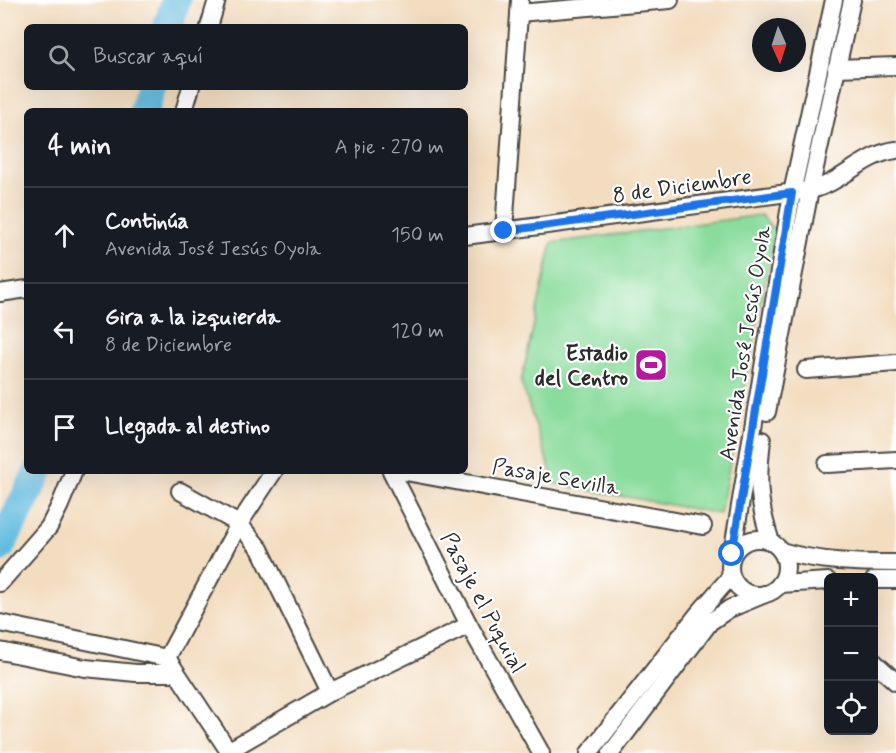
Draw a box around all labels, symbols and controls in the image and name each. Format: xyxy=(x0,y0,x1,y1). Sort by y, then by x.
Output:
north arrow xyxy=(752,18,806,72)
search box xyxy=(24,24,468,90)
icon: search xyxy=(45,41,78,74)
text: Buscar aquí xyxy=(93,43,204,71)
text: 4 min xyxy=(48,130,111,164)
text: A pie · 270 m xyxy=(335,134,444,161)
street label: 8 de Diciembre xyxy=(611,163,753,211)
text: Continúa xyxy=(105,208,189,236)
route end xyxy=(490,217,516,243)
icon: ahead xyxy=(48,219,81,252)
text: 150 m xyxy=(391,222,444,249)
street label: Avenida José Jesús Oyola xyxy=(714,223,779,463)
text: Avenida José Jesús Oyola xyxy=(105,236,321,263)
text: Gira a la izquierda xyxy=(105,304,280,332)
icon: left xyxy=(48,315,81,348)
text: 120 m xyxy=(391,318,444,345)
text: 8 de Diciembre xyxy=(105,332,232,359)
place label: Estadio del Centro xyxy=(535,340,628,393)
sports icon: Estadio del Centro xyxy=(633,347,669,383)
icon: arrive xyxy=(48,411,81,444)
text: Llegada al destino xyxy=(105,413,270,441)
street label: Pasaje Sevilla xyxy=(490,453,622,503)
street label: Pasaje el Puquial xyxy=(433,528,531,678)
route start xyxy=(718,540,744,566)
map controls xyxy=(824,573,878,735)
button: + xyxy=(824,573,878,627)
button: − xyxy=(824,627,878,681)
button: locate xyxy=(824,681,878,735)

